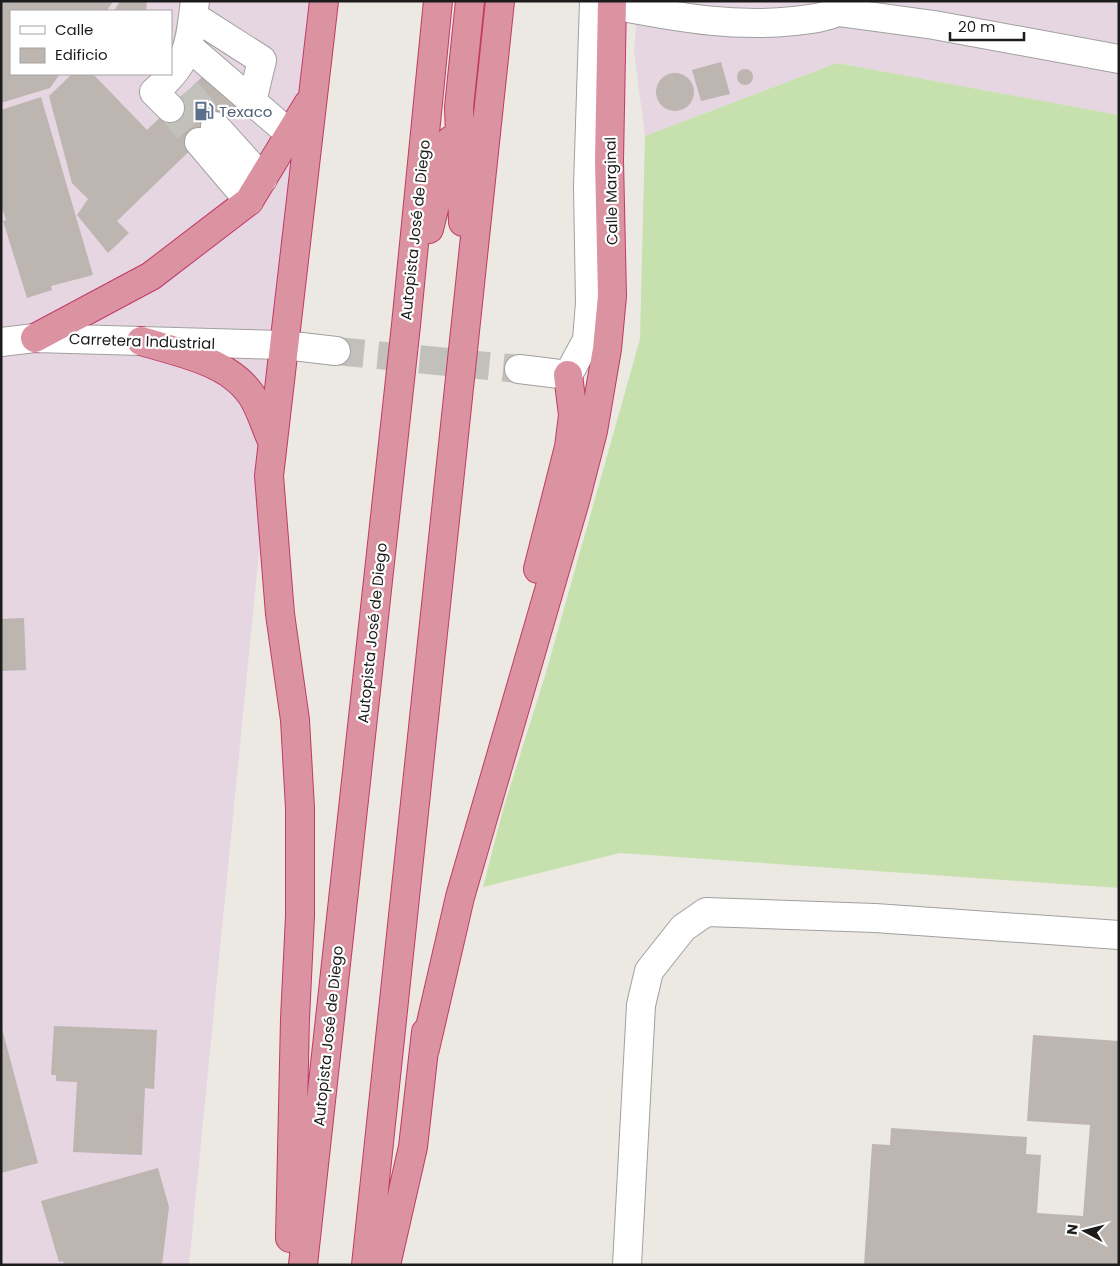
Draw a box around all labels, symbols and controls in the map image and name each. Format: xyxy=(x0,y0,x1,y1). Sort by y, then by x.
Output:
legend xyxy=(10,10,172,75)
scale bar xyxy=(950,10,1024,42)
text: 20 m xyxy=(958,16,996,37)
text: Calle xyxy=(55,19,93,40)
text: Edificio xyxy=(55,44,108,65)
fuel station icon: Texaco xyxy=(193,100,215,122)
place label: Texaco xyxy=(219,101,272,122)
street label: Calle Marginal xyxy=(600,137,622,245)
street label: Autopista José de Diego xyxy=(395,139,435,321)
street label: Carretera Industrial xyxy=(69,328,215,354)
street label: Autopista José de Diego xyxy=(352,542,392,724)
street label: Autopista José de Diego xyxy=(308,945,348,1127)
north arrow xyxy=(1060,1206,1110,1256)
text: N xyxy=(1062,1223,1083,1236)

